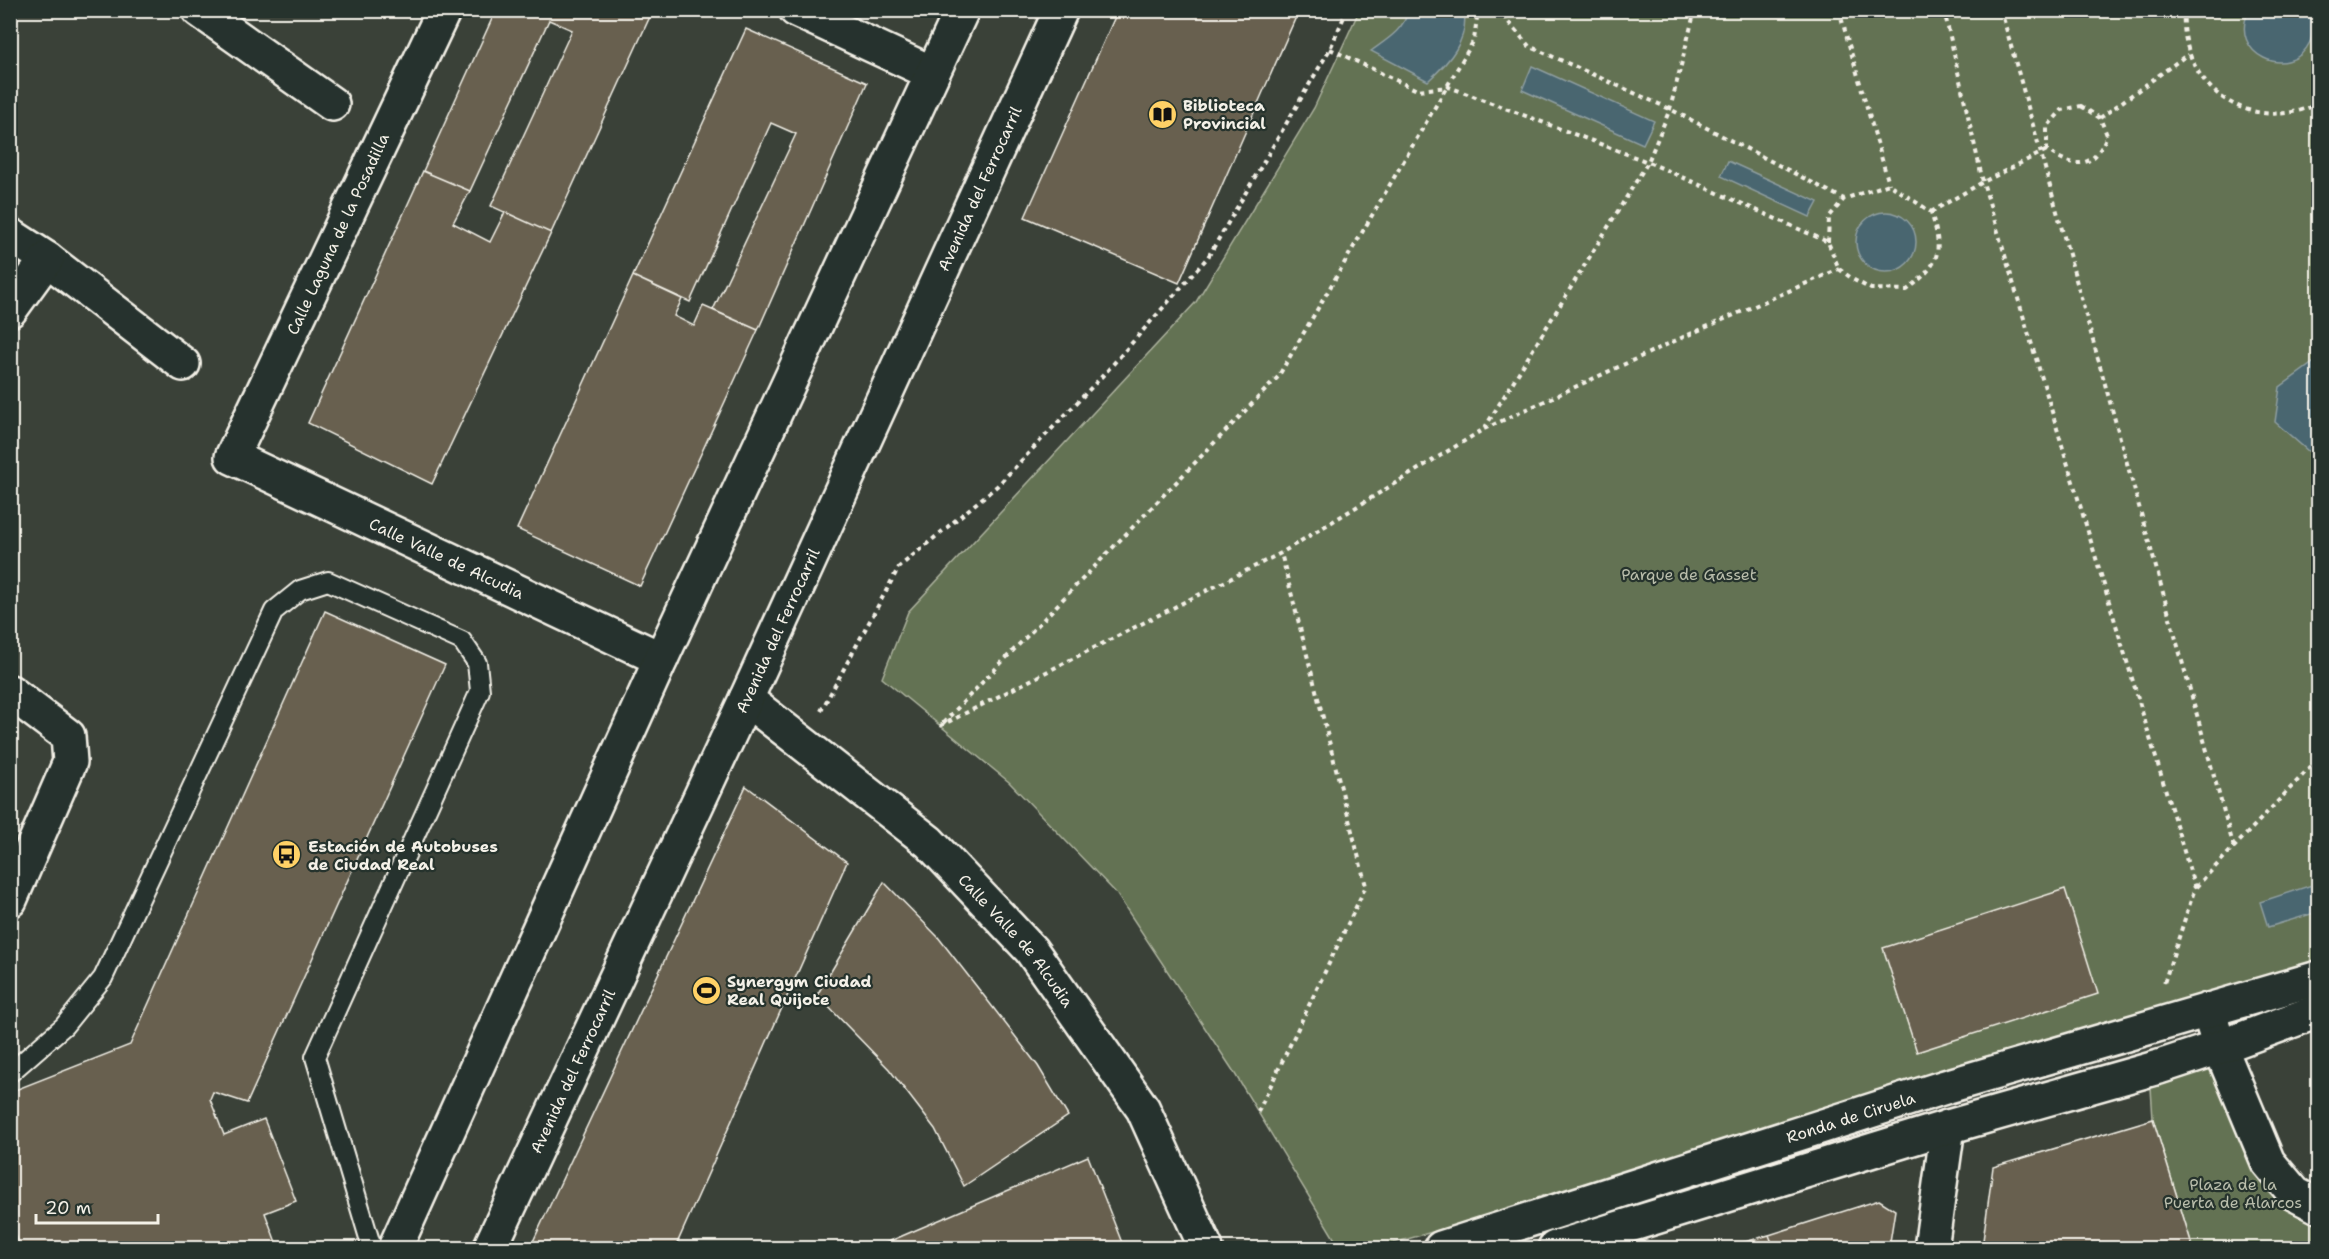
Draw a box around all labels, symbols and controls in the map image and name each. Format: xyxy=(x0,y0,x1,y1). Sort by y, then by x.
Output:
place label: Biblioteca Provincial xyxy=(1183,95,1266,134)
library icon: Biblioteca Provincial xyxy=(1146,98,1178,130)
street label: Avenida del Ferrocarril xyxy=(933,103,1026,274)
street label: Calle Laguna de la Posadilla xyxy=(282,130,394,338)
street label: Calle Valle de Alcudia xyxy=(366,513,528,604)
street label: Avenida del Ferrocarril xyxy=(730,545,824,716)
park label: Parque de Gasset xyxy=(1621,564,1757,585)
place label: Estación de Autobuses de Ciudad Real xyxy=(308,836,498,875)
bus stop icon: Estación de Autobuses de Ciudad Real xyxy=(271,839,303,871)
street label: Calle Valle de Alcudia xyxy=(954,869,1079,1011)
place label: Synergym Ciudad Real Quijote xyxy=(727,971,872,1010)
sports icon: Synergym Ciudad Real Quijote xyxy=(690,974,722,1006)
street label: Avenida del Ferrocarril xyxy=(525,986,620,1157)
street label: Ronda de Ciruela xyxy=(1784,1087,1918,1148)
park label: Plaza de la Puerta de Alarcos xyxy=(2164,1174,2302,1213)
scale bar xyxy=(36,1187,158,1225)
text: 20 m xyxy=(45,1196,91,1220)

